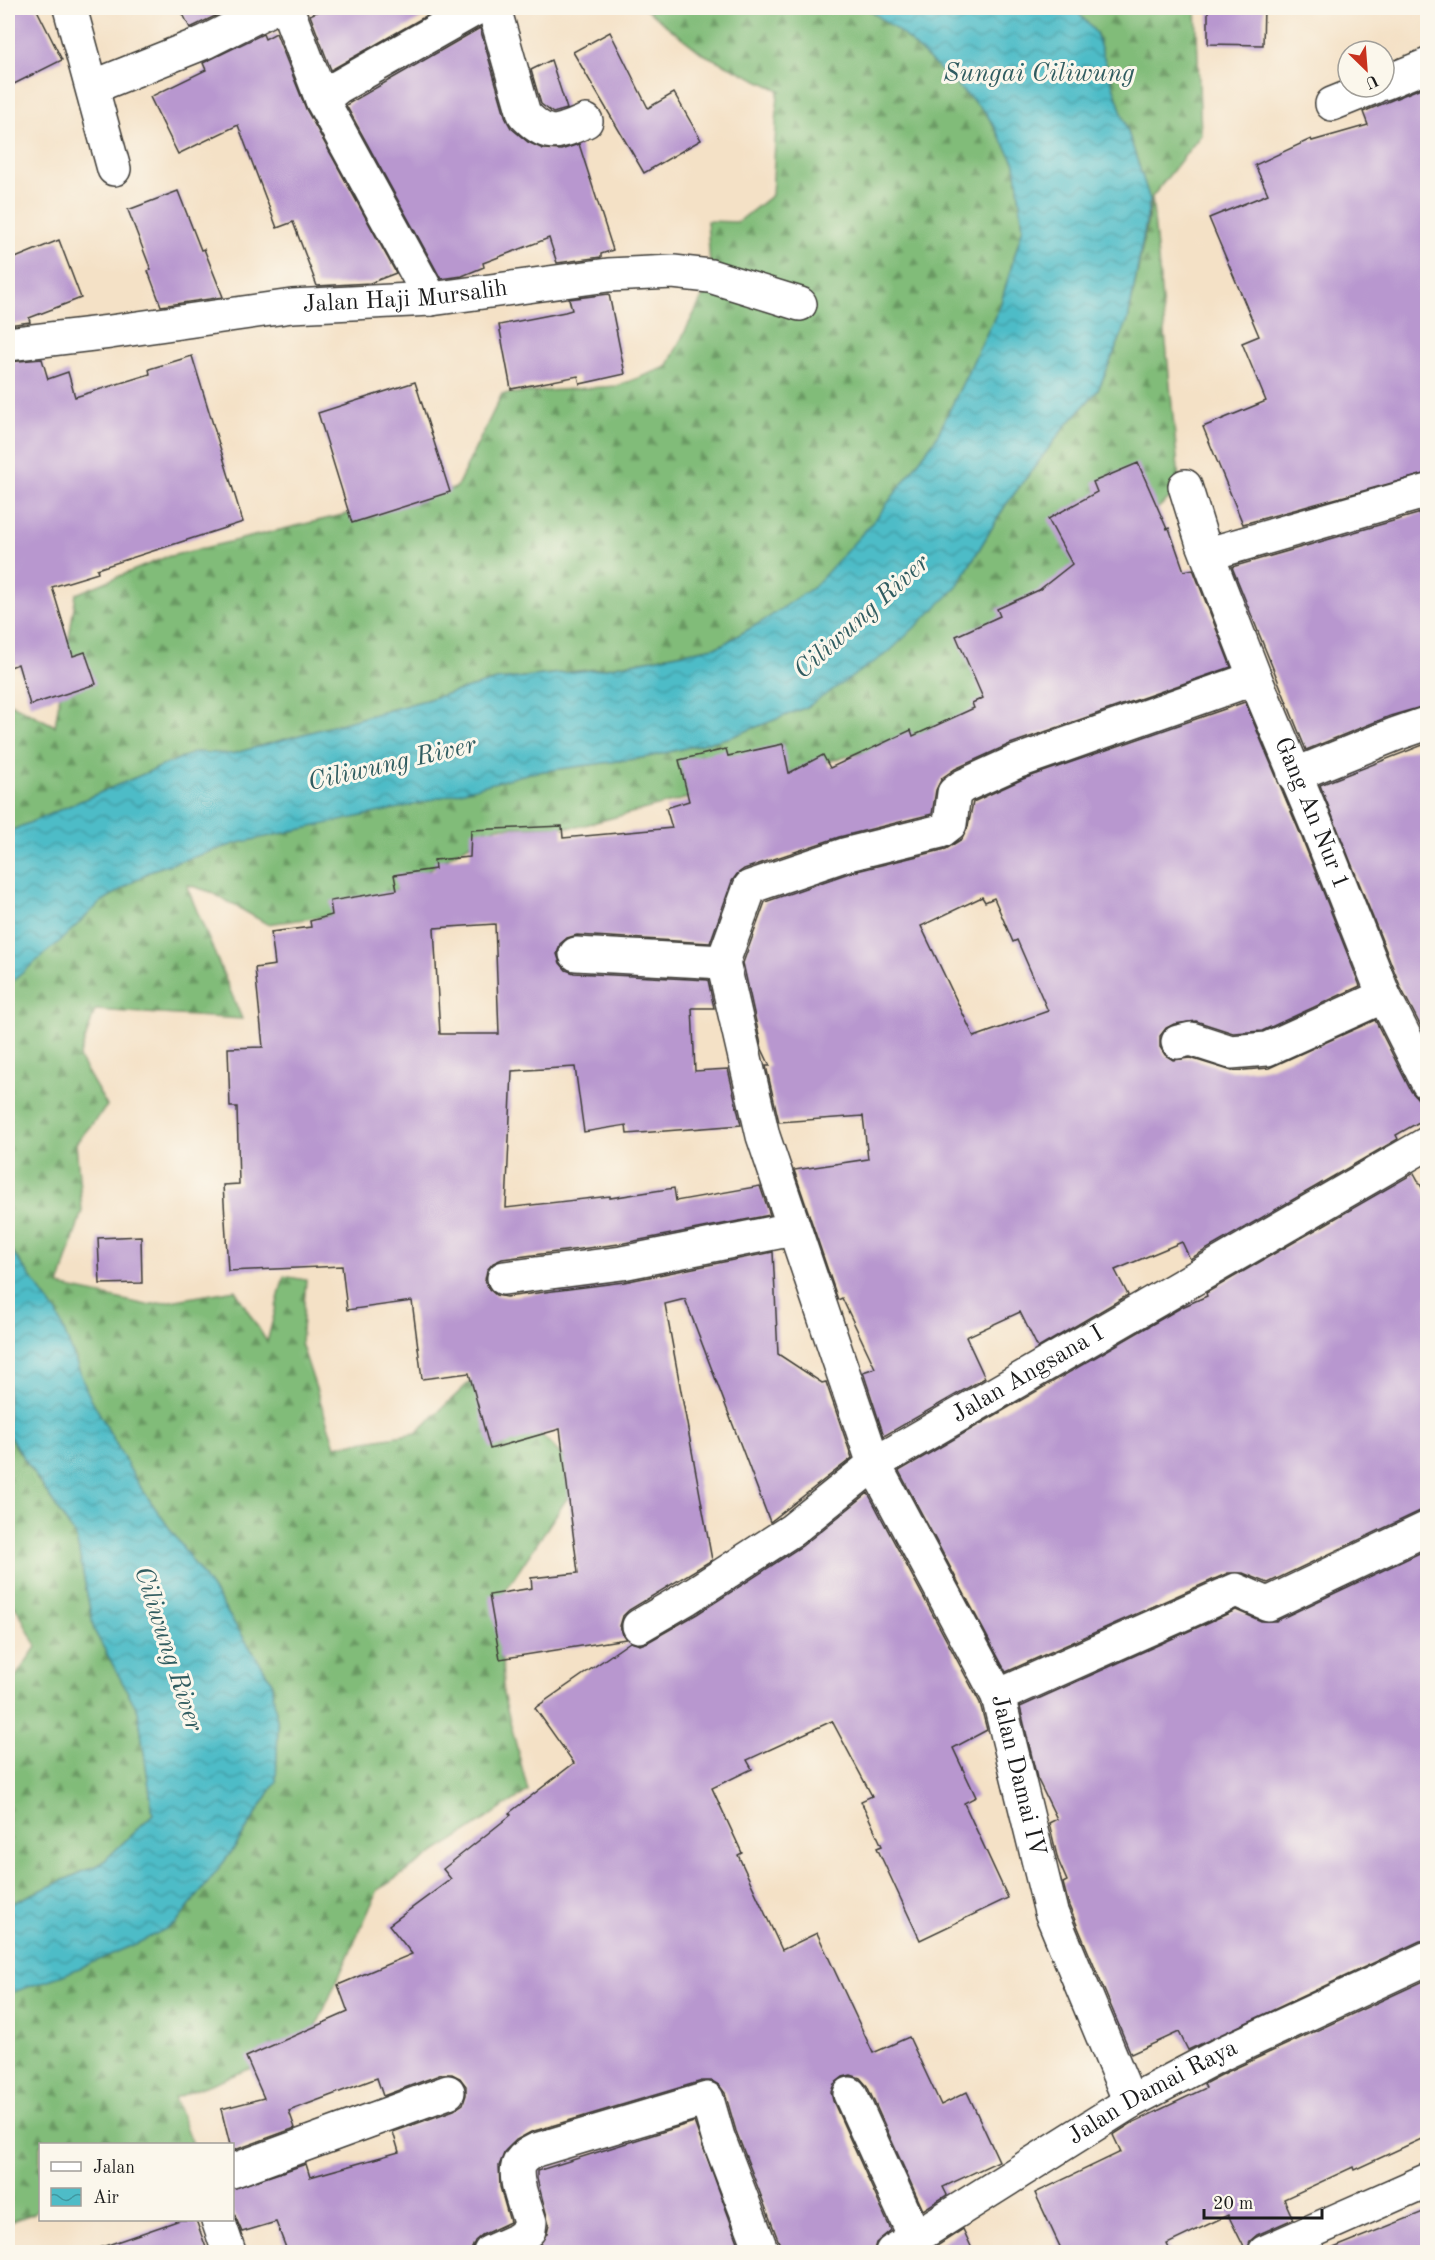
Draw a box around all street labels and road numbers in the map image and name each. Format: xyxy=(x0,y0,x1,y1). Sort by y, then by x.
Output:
street label: Jalan Haji Mursalih xyxy=(302,277,509,317)
street label: Gang An Nur 1 xyxy=(1269,734,1353,893)
street label: Jalan Angsana I xyxy=(948,1322,1108,1428)
street label: Jalan Damai IV xyxy=(986,1692,1049,1859)
street label: Jalan Damai Raya xyxy=(1064,2036,1241,2150)

